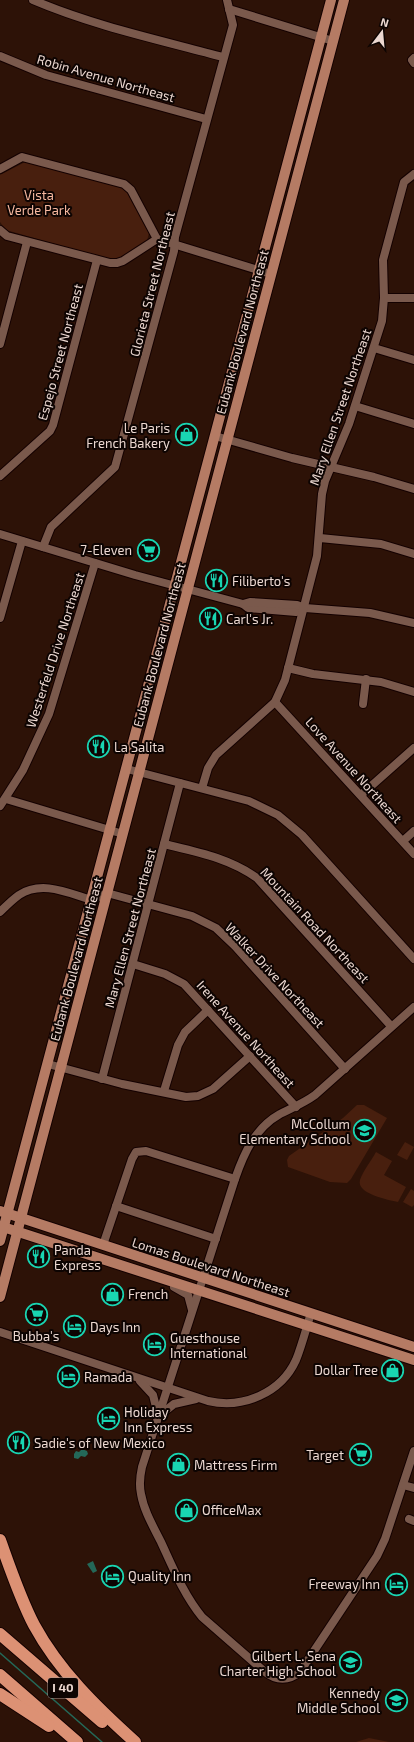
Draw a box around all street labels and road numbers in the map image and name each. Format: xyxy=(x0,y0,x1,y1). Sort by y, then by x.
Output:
street label: Robin Avenue Northeast xyxy=(35,51,177,105)
street label: Glorieta Street Northeast xyxy=(126,210,178,358)
street label: Eubank Boulevard Northeast xyxy=(212,248,272,416)
street label: Espejo Street Northeast xyxy=(34,282,86,422)
street label: Mary Ellen Street Northeast xyxy=(306,327,374,487)
street label: Eubank Boulevard Northeast xyxy=(129,561,189,729)
street label: Westerfeld Drive Northeast xyxy=(22,570,88,730)
street label: Love Avenue Northeast xyxy=(302,714,406,826)
street label: Mary Ellen Street Northeast xyxy=(101,846,159,1010)
street label: Mountain Road Northeast xyxy=(257,864,373,986)
street label: Eubank Boulevard Northeast xyxy=(46,875,106,1043)
street label: Walker Drive Northeast xyxy=(222,919,328,1031)
street label: Irene Avenue Northeast xyxy=(194,977,298,1091)
street label: Lomas Boulevard Northeast xyxy=(130,1234,292,1300)
road number: I 40 xyxy=(48,1678,78,1698)

